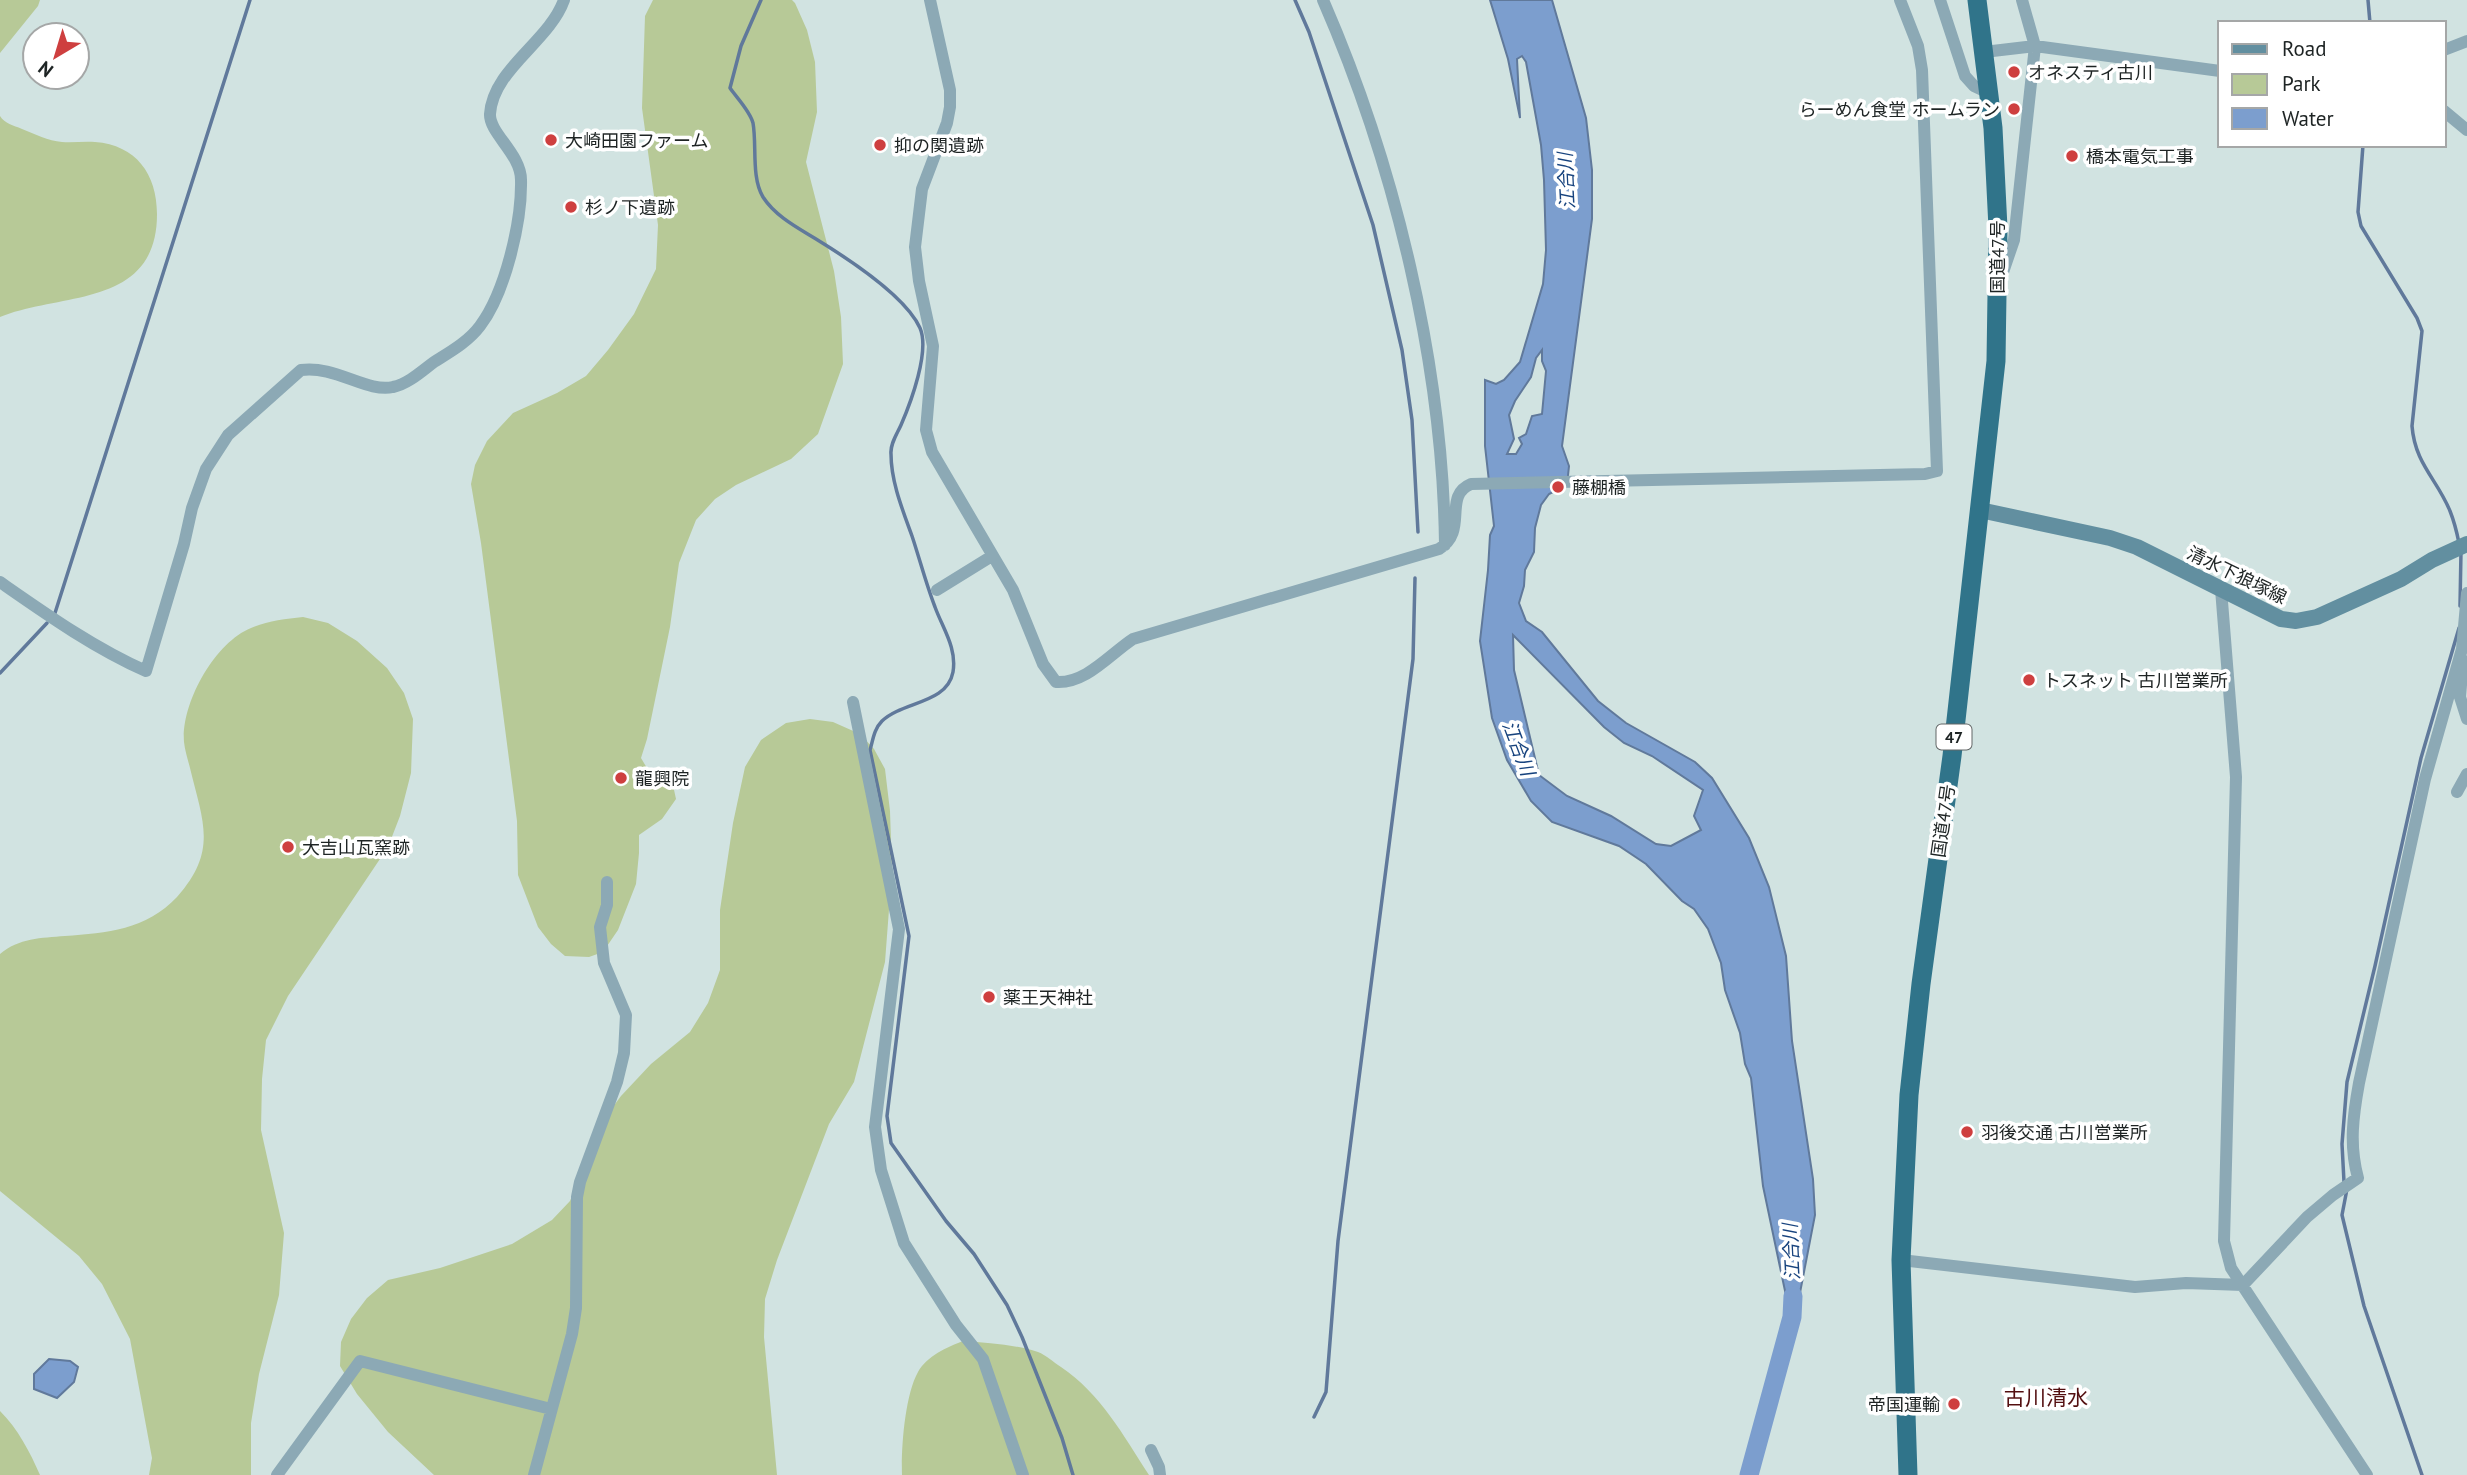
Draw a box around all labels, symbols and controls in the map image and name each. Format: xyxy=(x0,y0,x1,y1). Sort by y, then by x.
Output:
north arrow xyxy=(21,21,91,91)
legend xyxy=(2218,21,2446,147)
text: Road xyxy=(2282,35,2326,62)
text: N xyxy=(33,56,58,83)
place label: オネスティ古川 xyxy=(2028,61,2153,84)
marker: オネスティ古川 xyxy=(2006,64,2022,80)
text: Park xyxy=(2282,70,2321,97)
place label: らーめん食堂 ホームラン xyxy=(1799,98,2000,121)
marker: らーめん食堂 ホームラン xyxy=(2006,101,2022,117)
text: Water xyxy=(2282,105,2334,132)
place label: 大崎田園ファーム xyxy=(565,129,708,152)
marker: 大崎田園ファーム xyxy=(543,132,559,148)
place label: 抑の関遺跡 xyxy=(894,134,984,157)
marker: 抑の関遺跡 xyxy=(872,137,888,153)
place label: 橋本電気工事 xyxy=(2086,145,2194,168)
marker: 橋本電気工事 xyxy=(2064,148,2080,164)
water label: 江合川 xyxy=(1552,150,1579,210)
place label: 杉ノ下遺跡 xyxy=(585,196,675,219)
marker: 杉ノ下遺跡 xyxy=(563,199,579,215)
street label: 国道47号 xyxy=(1986,220,2009,294)
place label: 藤棚橋 xyxy=(1572,476,1626,499)
marker: 藤棚橋 xyxy=(1550,479,1566,495)
street label: 清水下狼塚線 xyxy=(2183,541,2291,609)
place label: トスネット 古川営業所 xyxy=(2043,669,2228,692)
marker: トスネット 古川営業所 xyxy=(2021,672,2037,688)
water label: 江合川 xyxy=(1498,717,1541,781)
road number: 47 xyxy=(1937,724,1972,750)
place label: 龍興院 xyxy=(635,767,689,790)
marker: 龍興院 xyxy=(613,770,629,786)
street label: 国道47号 xyxy=(1926,783,1960,859)
place label: 大吉山瓦窯跡 xyxy=(302,836,410,859)
marker: 大吉山瓦窯跡 xyxy=(280,839,296,855)
place label: 薬王天神社 xyxy=(1003,986,1093,1009)
marker: 薬王天神社 xyxy=(981,989,997,1005)
place label: 羽後交通 古川営業所 xyxy=(1981,1121,2148,1144)
marker: 羽後交通 古川営業所 xyxy=(1959,1124,1975,1140)
water label: 江合川 xyxy=(1777,1221,1804,1281)
district label: 古川清水 xyxy=(2004,1384,2088,1411)
place label: 帝国運輸 xyxy=(1868,1393,1940,1416)
marker: 帝国運輸 xyxy=(1946,1396,1962,1412)

